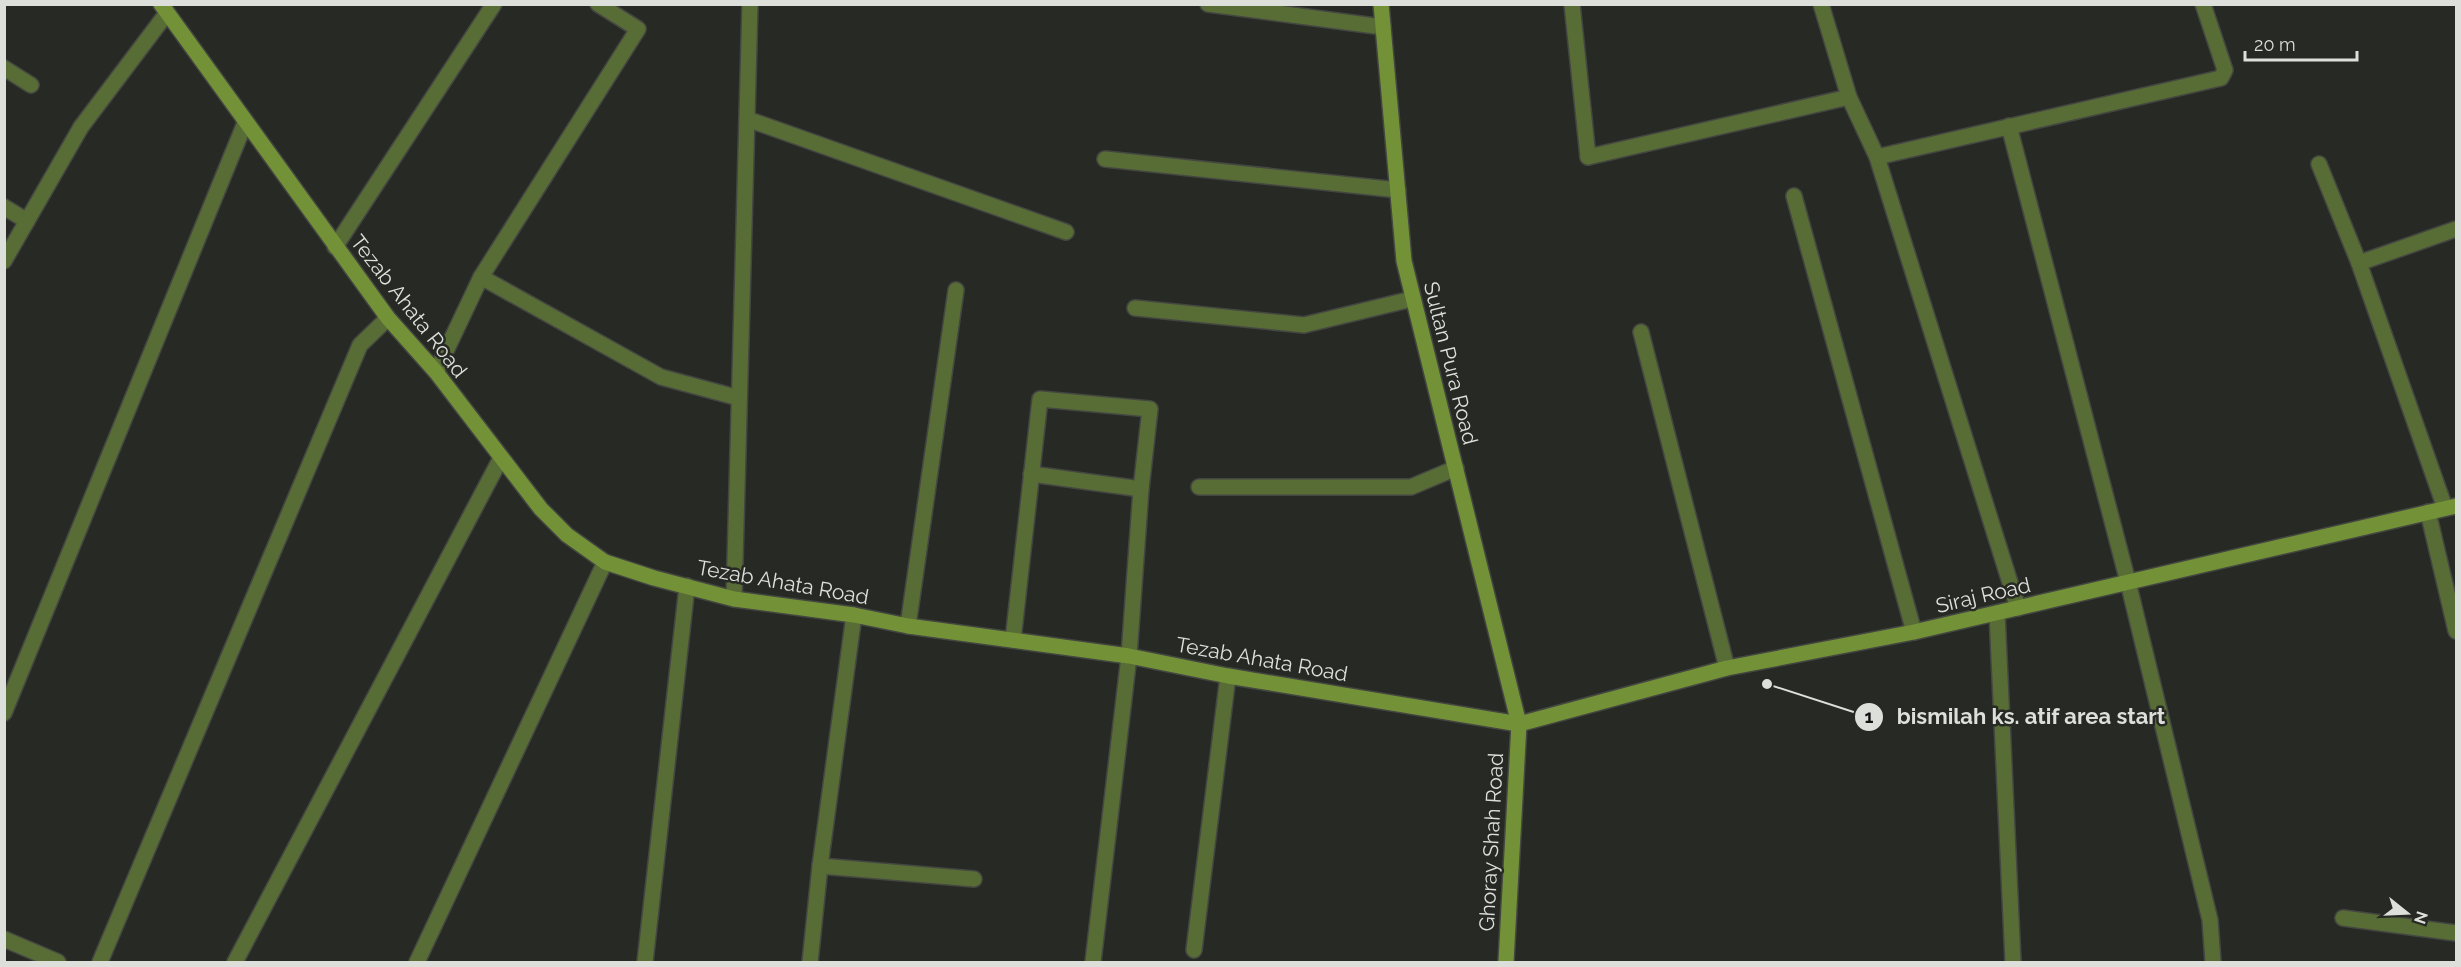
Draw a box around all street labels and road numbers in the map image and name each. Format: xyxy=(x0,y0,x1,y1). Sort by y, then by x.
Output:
street label: Tezab Ahata Road xyxy=(346,230,472,382)
street label: Sultan Pura Road xyxy=(1419,279,1483,447)
street label: Tezab Ahata Road xyxy=(695,555,871,609)
street label: Siraj Road xyxy=(1933,572,2033,618)
street label: Tezab Ahata Road xyxy=(1174,632,1350,686)
street label: Ghoray Shah Road xyxy=(1474,752,1508,932)

